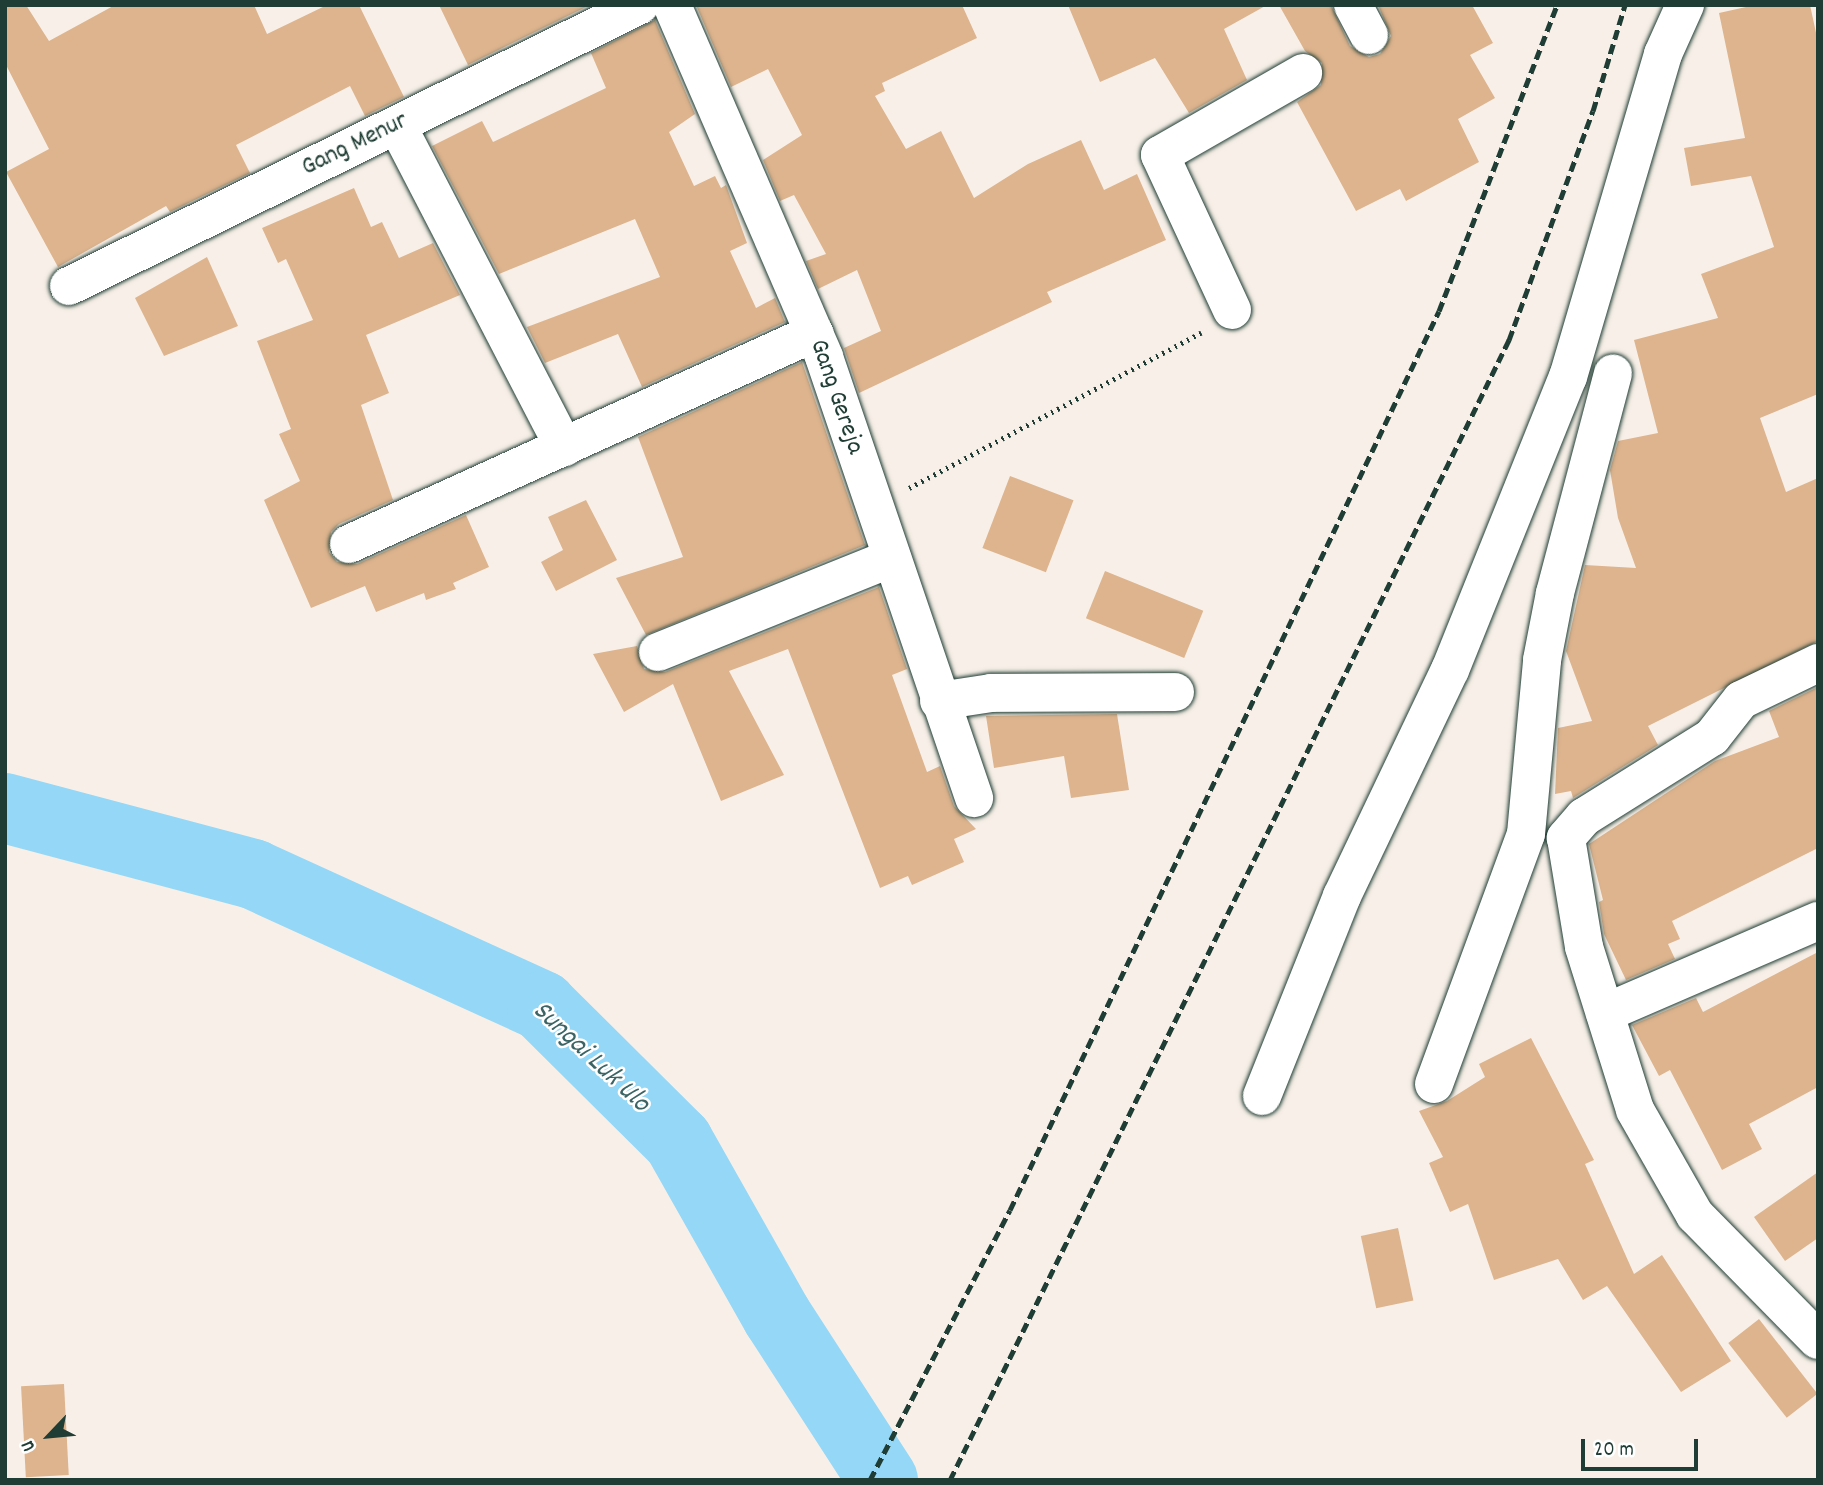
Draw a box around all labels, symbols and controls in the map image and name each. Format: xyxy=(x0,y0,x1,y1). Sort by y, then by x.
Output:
street label: Gang Menur xyxy=(297,106,413,184)
street label: Gang Gereja xyxy=(802,336,870,458)
water label: Sungai Luk Ulo xyxy=(524,995,656,1121)
north arrow xyxy=(14,1401,84,1471)
scale bar xyxy=(1585,1426,1702,1470)
text: U xyxy=(16,1435,44,1455)
text: 20 m xyxy=(1594,1436,1634,1466)

